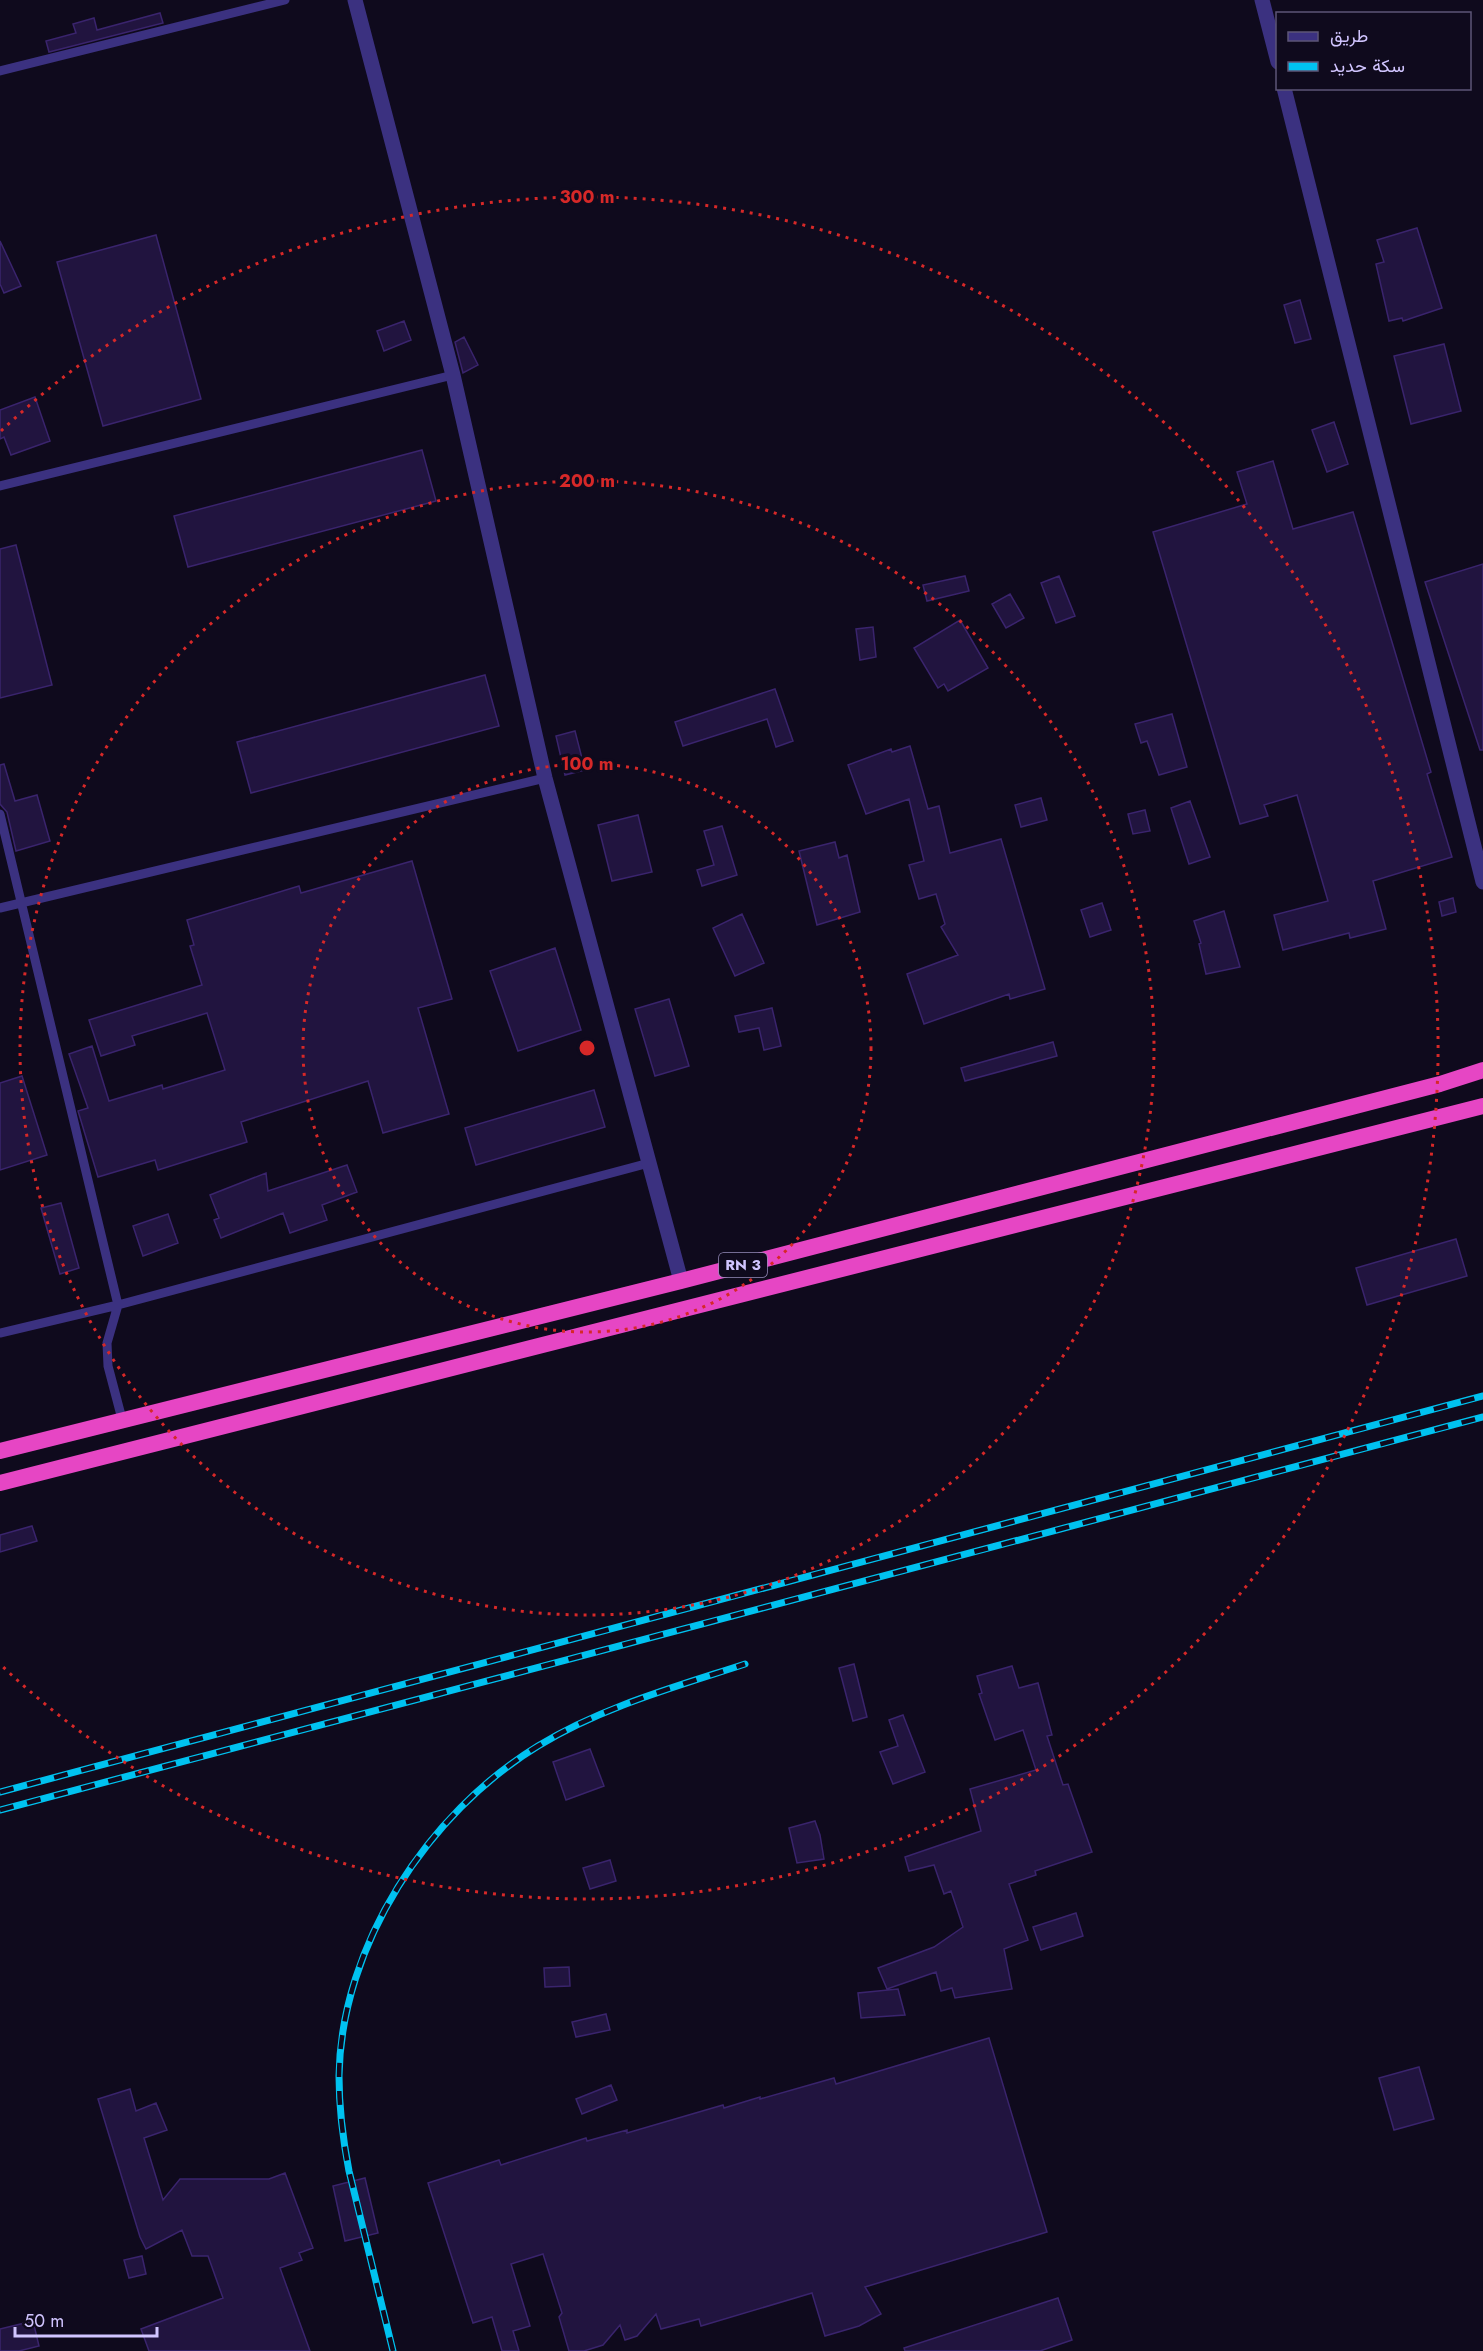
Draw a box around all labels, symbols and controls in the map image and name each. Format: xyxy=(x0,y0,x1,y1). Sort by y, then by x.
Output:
legend xyxy=(1276,12,1471,90)
text: طريق xyxy=(1330,23,1368,49)
text: سكة حديد xyxy=(1330,53,1405,79)
text: 300 m xyxy=(559,184,615,210)
text: 200 m xyxy=(559,468,615,494)
text: 100 m xyxy=(560,751,614,777)
centre of rings xyxy=(577,1038,597,1058)
road number: RN 3 xyxy=(719,1253,767,1277)
scale bar xyxy=(15,2300,158,2338)
text: 50 m xyxy=(24,2308,64,2334)

